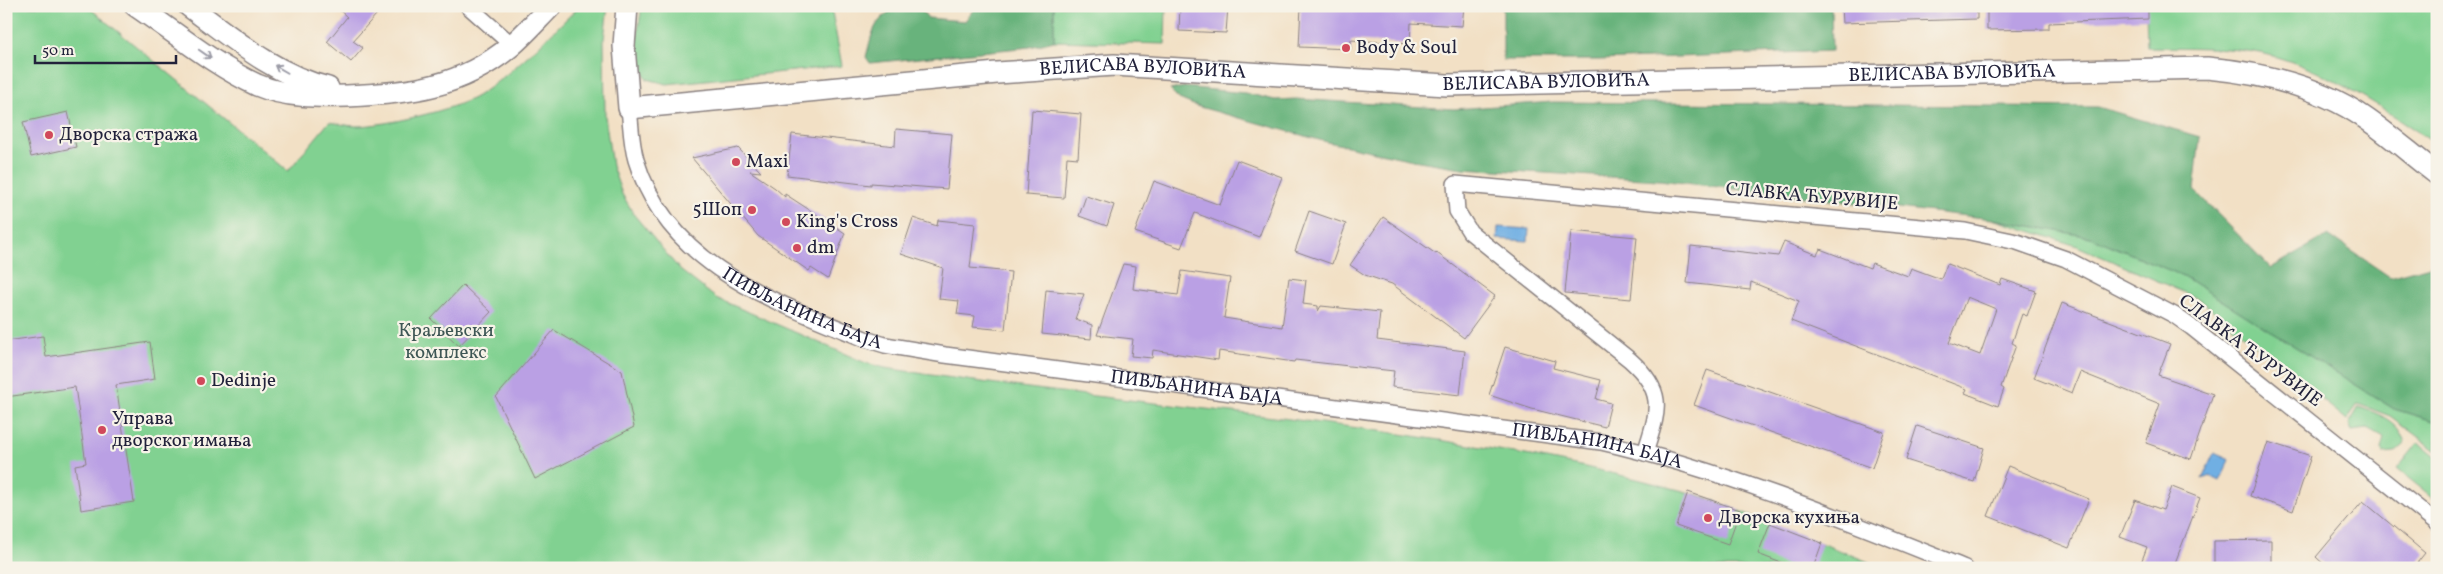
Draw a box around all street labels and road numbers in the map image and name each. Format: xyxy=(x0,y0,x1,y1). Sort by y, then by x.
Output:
street label: ВЕЛИСАВА ВУЛОВИЋА xyxy=(1038,52,1247,86)
street label: ВЕЛИСАВА ВУЛОВИЋА xyxy=(1848,58,2056,89)
street label: ВЕЛИСАВА ВУЛОВИЋА xyxy=(1442,67,1650,98)
street label: СЛАВКА ЋУРУВИЈЕ xyxy=(1724,176,1900,218)
street label: ПИВЉАНИНА БАЈА xyxy=(717,261,885,356)
street label: СЛАВКА ЋУРУВИЈЕ xyxy=(2173,288,2327,414)
street label: ПИВЉАНИНА БАЈА xyxy=(1109,364,1284,413)
street label: ПИВЉАНИНА БАЈА xyxy=(1510,417,1686,476)

